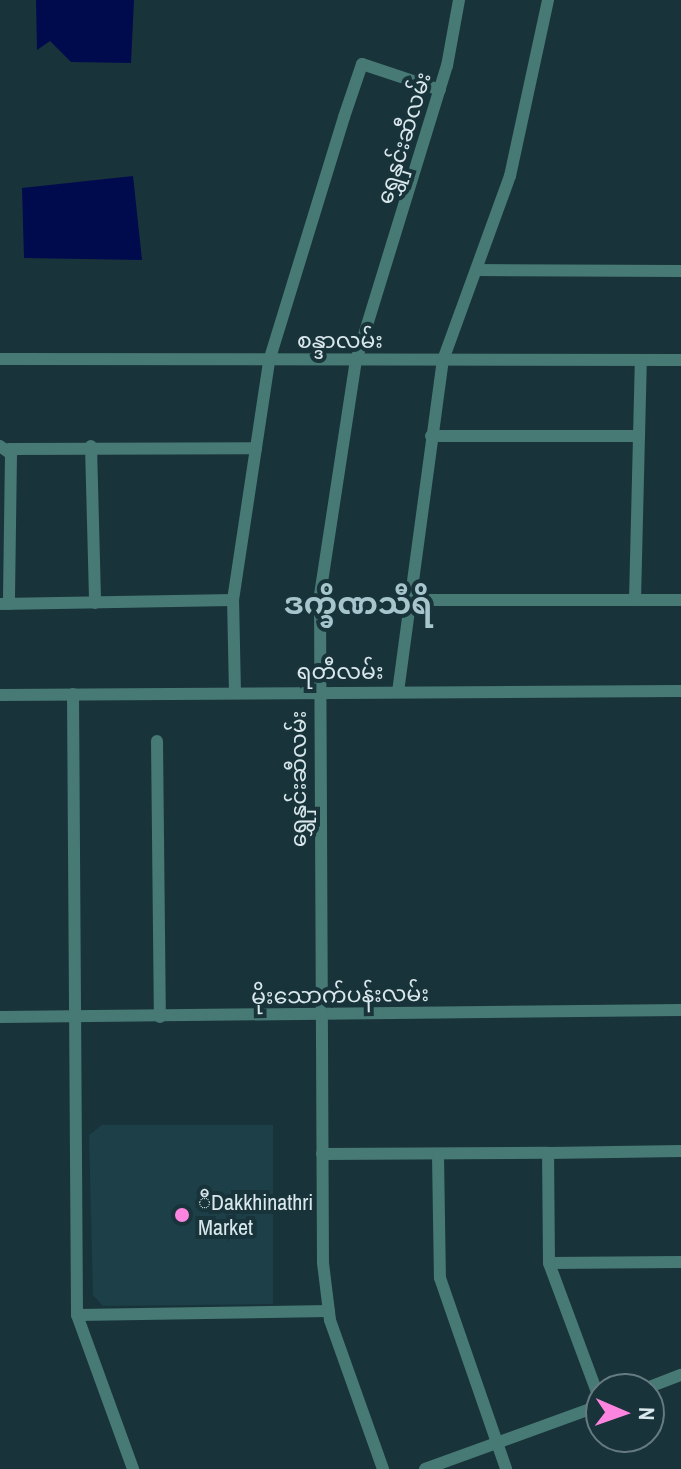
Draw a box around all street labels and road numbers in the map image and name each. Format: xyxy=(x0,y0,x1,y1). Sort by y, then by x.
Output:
street label: ရွှေနှင်းဆီလမ်း xyxy=(371,69,437,207)
street label: စန္ဒာလမ်း xyxy=(297,328,383,354)
street label: ရတီလမ်း xyxy=(296,659,384,685)
street label: ရွှေနှင်းဆီလမ်း xyxy=(286,711,312,847)
street label: မိုးသောက်ပန်းလမ်း xyxy=(251,980,429,1010)

